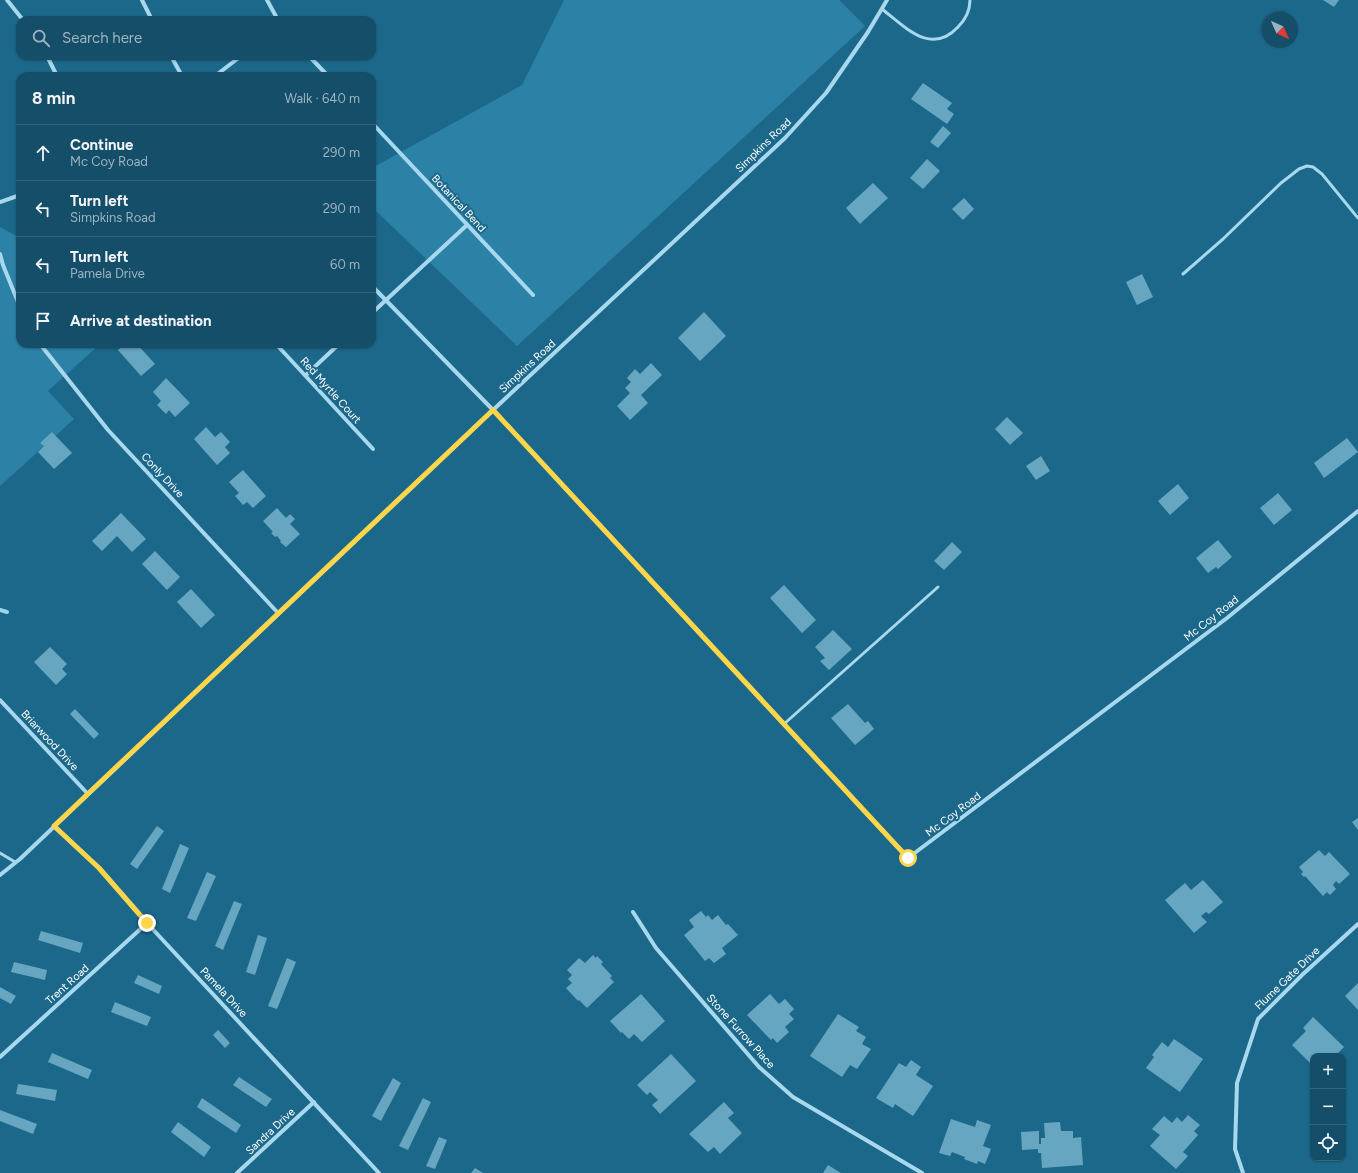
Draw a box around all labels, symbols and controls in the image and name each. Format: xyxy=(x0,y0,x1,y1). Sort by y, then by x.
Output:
north arrow xyxy=(1262,12,1298,48)
search box xyxy=(16,16,376,60)
icon: search xyxy=(30,27,52,49)
text: Search here xyxy=(62,29,142,47)
text: 8 min xyxy=(32,88,75,108)
text: Walk · 640 m xyxy=(284,91,360,106)
street label: Simpkins Road xyxy=(733,116,794,175)
text: Continue xyxy=(70,136,133,154)
icon: ahead xyxy=(32,142,54,164)
text: 290 m xyxy=(323,145,360,160)
text: Mc Coy Road xyxy=(70,154,148,169)
street label: Botanical Bend xyxy=(429,172,488,235)
text: Turn left xyxy=(70,192,128,210)
icon: left xyxy=(32,198,54,220)
text: 290 m xyxy=(323,201,360,216)
text: Simpkins Road xyxy=(70,210,156,225)
text: Turn left xyxy=(70,248,128,266)
icon: left xyxy=(32,254,54,276)
text: 60 m xyxy=(330,257,360,272)
text: Pamela Drive xyxy=(70,266,145,281)
icon: arrive xyxy=(32,310,54,332)
text: Arrive at destination xyxy=(70,312,211,330)
street label: Simpkins Road xyxy=(496,337,558,396)
street label: Red Myrtle Court xyxy=(298,355,364,426)
street label: Conly Drive xyxy=(139,450,187,501)
street label: Mc Coy Road xyxy=(1181,593,1241,644)
street label: Briarwood Drive xyxy=(18,707,81,773)
street label: Mc Coy Road xyxy=(923,789,984,839)
route start xyxy=(899,849,917,867)
route end xyxy=(138,914,156,932)
street label: Flume Gate Drive xyxy=(1252,944,1322,1013)
street label: Trent Road xyxy=(43,962,92,1007)
street label: Pamela Drive xyxy=(197,965,250,1020)
street label: Stone Furrow Place xyxy=(704,992,777,1071)
map controls xyxy=(1310,1053,1346,1161)
button: + xyxy=(1310,1053,1346,1089)
button: − xyxy=(1310,1089,1346,1125)
street label: Sandra Drive xyxy=(243,1105,298,1157)
button: locate xyxy=(1310,1125,1346,1161)

